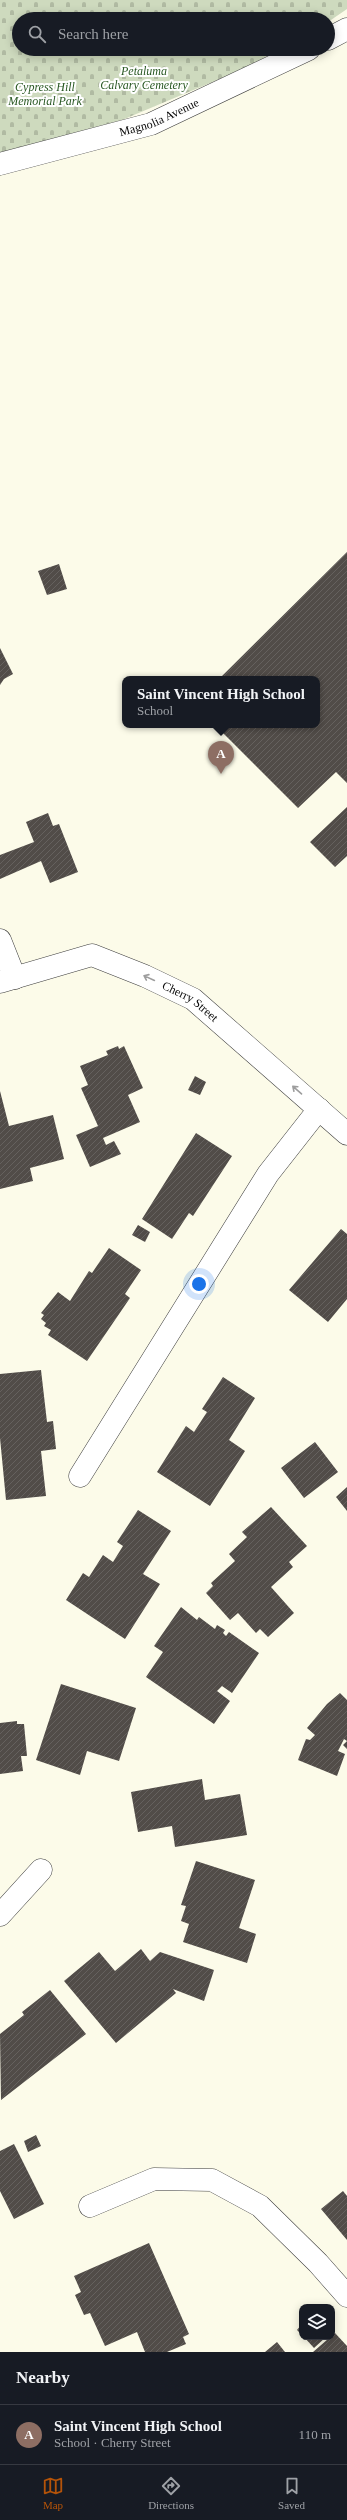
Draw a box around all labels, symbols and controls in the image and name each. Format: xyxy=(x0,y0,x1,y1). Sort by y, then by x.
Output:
search box xyxy=(12,12,335,56)
icon: search xyxy=(26,23,48,45)
text: Search here xyxy=(58,26,128,42)
park label: Petaluma Calvary Cemetery xyxy=(100,64,188,92)
park label: Cypress Hill Memorial Park xyxy=(7,80,82,108)
street label: Magnolia Avenue xyxy=(118,95,201,139)
popup xyxy=(122,676,320,728)
text: Saint Vincent High School xyxy=(137,686,305,702)
text: School xyxy=(137,703,173,718)
pin: A xyxy=(208,741,234,774)
one-way arrow xyxy=(144,974,156,981)
street label: Cherry Street xyxy=(160,978,221,1025)
one-way arrow xyxy=(291,1085,302,1094)
your location xyxy=(189,1274,209,1294)
map controls xyxy=(299,2304,335,2340)
button: layers xyxy=(299,2304,335,2340)
text: Nearby xyxy=(16,2368,70,2387)
text: Saint Vincent High School xyxy=(54,2418,222,2434)
text: A xyxy=(24,2427,34,2442)
text: 110 m xyxy=(299,2427,331,2442)
text: School · Cherry Street xyxy=(54,2435,171,2450)
tab: Map xyxy=(42,2475,64,2511)
tab: Directions xyxy=(148,2475,194,2511)
tab: Saved xyxy=(278,2475,305,2511)

